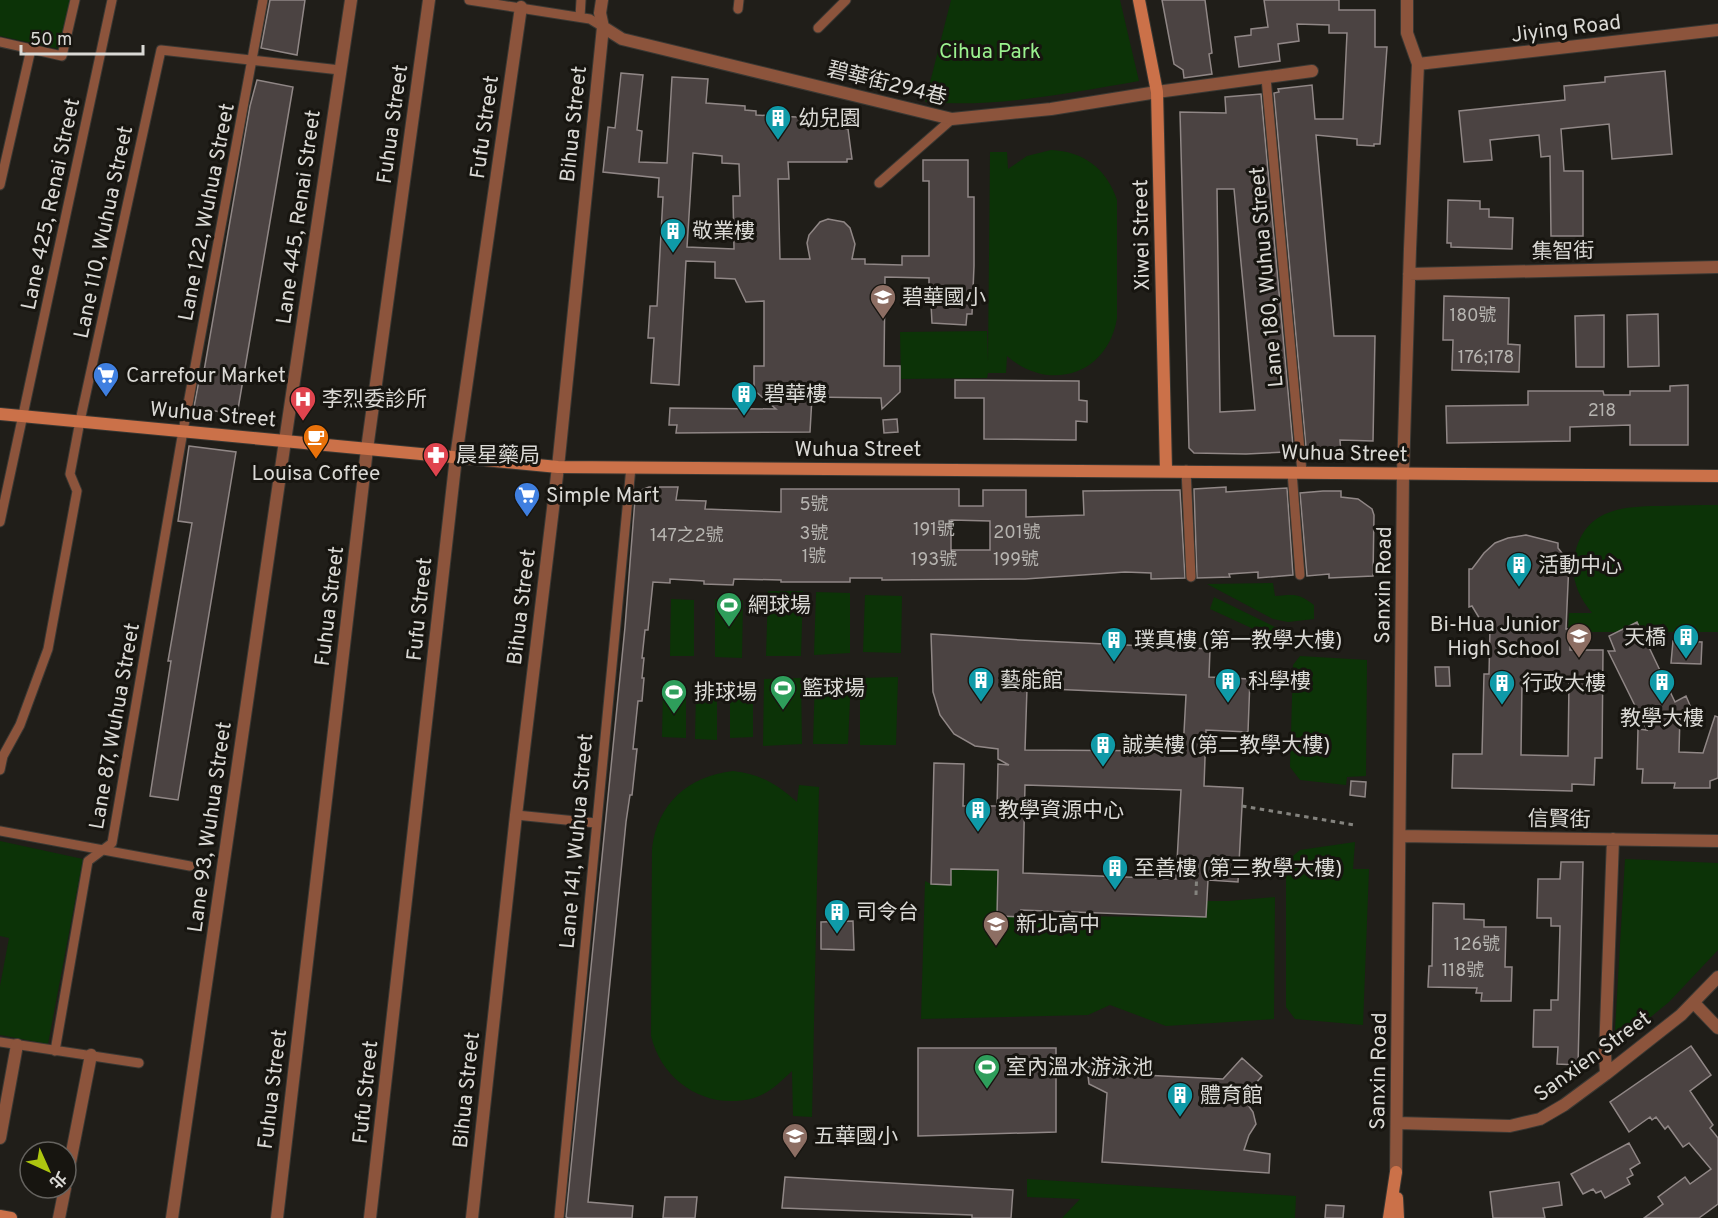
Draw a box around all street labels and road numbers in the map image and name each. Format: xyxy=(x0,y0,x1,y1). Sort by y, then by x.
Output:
street label: Jiying Road xyxy=(1510,9,1623,50)
street label: 碧華街294巷 xyxy=(824,57,949,112)
street label: Fuhua Street xyxy=(372,63,415,186)
street label: Bihua Street xyxy=(555,65,594,184)
street label: Fufu Street xyxy=(465,74,506,181)
street label: Lane 425, Renai Street xyxy=(16,96,87,313)
street label: Lane 122, Wuhua Street xyxy=(173,101,242,323)
street label: Lane 445, Renai Street xyxy=(271,108,328,326)
street label: Lane 110, Wuhua Street xyxy=(69,123,140,341)
street label: Lane 180, Wuhua Street xyxy=(1244,165,1291,388)
street label: Xiwei Street xyxy=(1128,179,1157,291)
street label: 集智街 xyxy=(1531,238,1595,267)
street label: Wuhua Street xyxy=(148,397,277,434)
street label: Wuhua Street xyxy=(795,437,921,464)
street label: Wuhua Street xyxy=(1280,440,1408,469)
street label: Sanxin Road xyxy=(1370,526,1399,644)
street label: Fuhua Street xyxy=(310,545,351,668)
street label: Bihua Street xyxy=(502,548,543,667)
street label: Fufu Street xyxy=(402,556,439,662)
street label: Lane 87, Wuhua Street xyxy=(84,621,147,832)
street label: Lane 93, Wuhua Street xyxy=(182,720,239,934)
street label: Lane 141, Wuhua Street xyxy=(555,732,600,950)
street label: 信賢街 xyxy=(1527,806,1591,835)
street label: Sanxien Street xyxy=(1529,1006,1657,1109)
street label: Sanxin Road xyxy=(1365,1012,1394,1130)
street label: Fuhua Street xyxy=(253,1028,294,1151)
street label: Bihua Street xyxy=(448,1031,487,1150)
street label: Fufu Street xyxy=(348,1039,385,1145)

